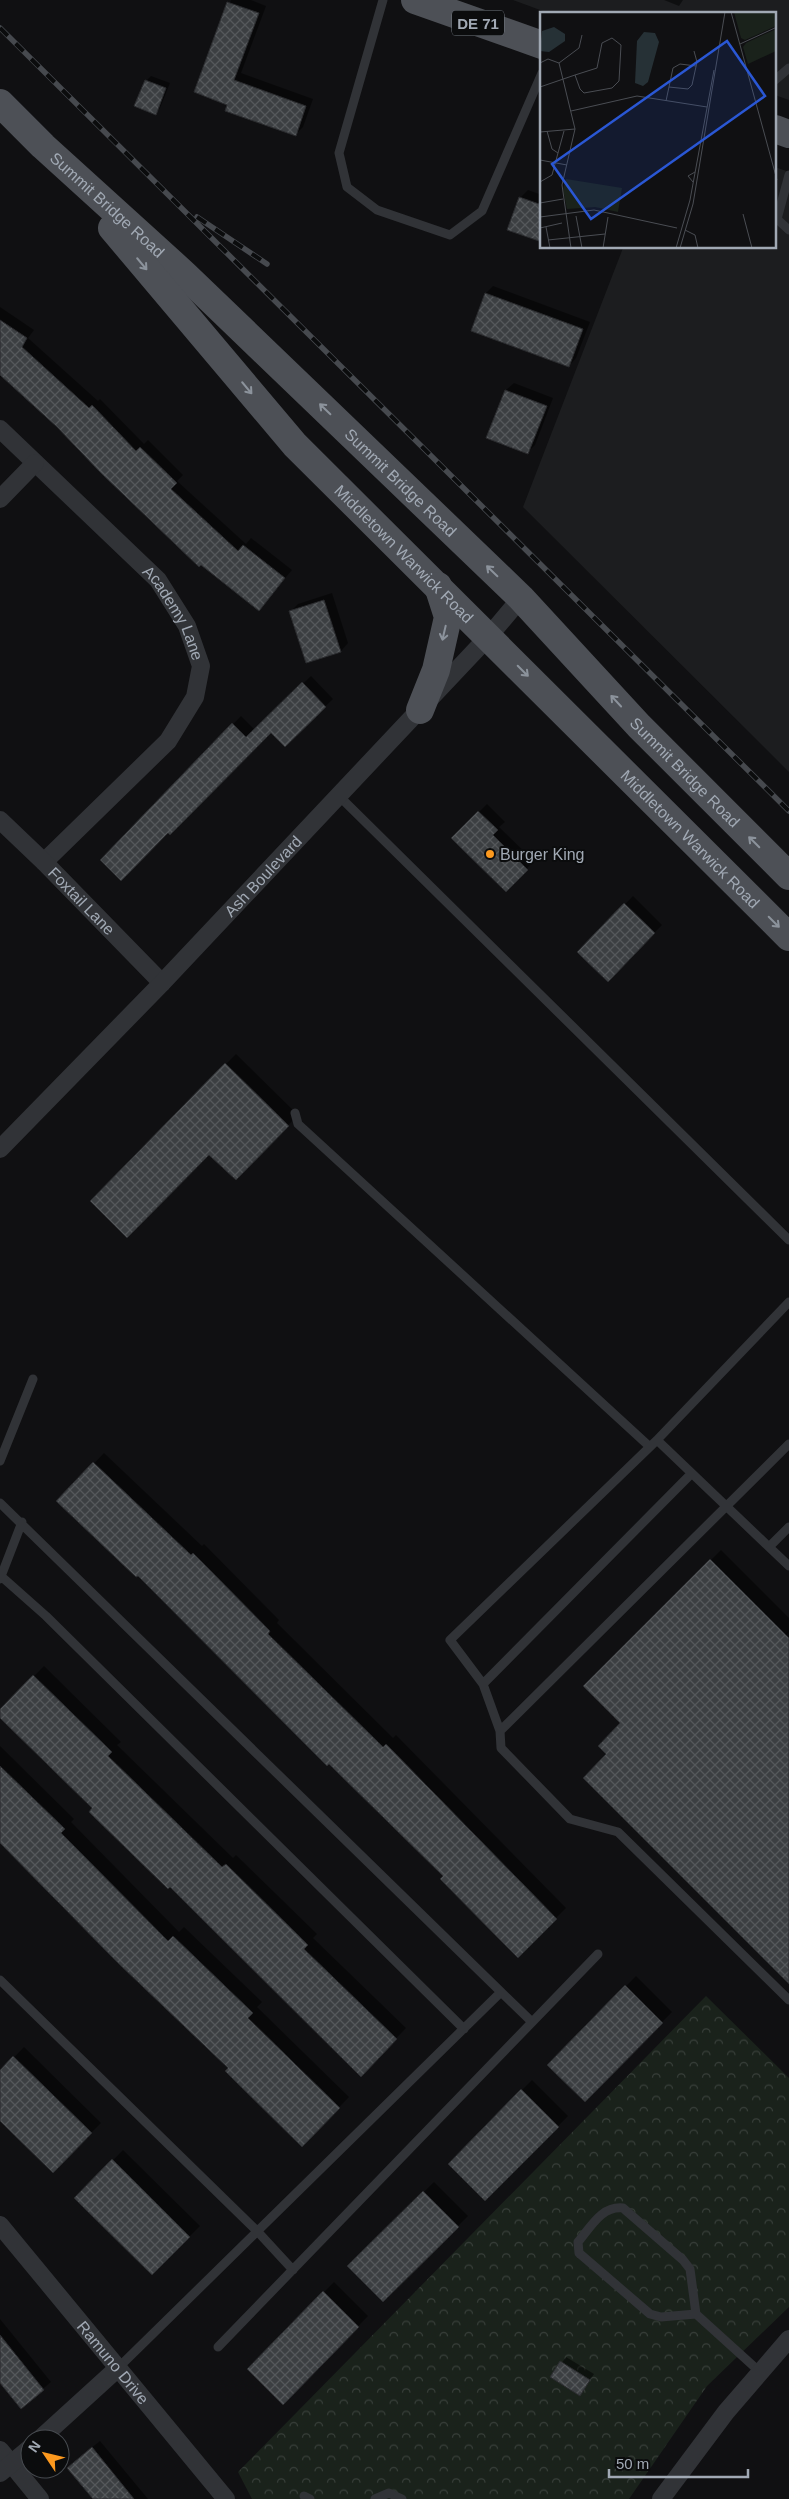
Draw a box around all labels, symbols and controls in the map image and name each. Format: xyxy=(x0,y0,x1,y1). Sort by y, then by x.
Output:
road number: DE 71 xyxy=(452,10,504,36)
inset map xyxy=(540,12,776,249)
street label: Summit Bridge Road xyxy=(47,149,168,261)
one-way arrow xyxy=(136,257,147,270)
one-way arrow xyxy=(241,381,252,394)
one-way arrow xyxy=(318,403,331,415)
street label: Summit Bridge Road xyxy=(342,425,460,540)
street label: Middletown Warwick Road xyxy=(332,481,477,626)
street label: Academy Lane xyxy=(140,562,207,662)
one-way arrow xyxy=(486,565,498,577)
one-way arrow xyxy=(439,624,448,640)
one-way arrow xyxy=(517,664,529,677)
one-way arrow xyxy=(610,695,622,708)
street label: Summit Bridge Road xyxy=(627,714,743,830)
street label: Middletown Warwick Road xyxy=(618,766,763,911)
street label: Ash Boulevard xyxy=(221,832,305,920)
one-way arrow xyxy=(748,836,761,848)
place label: Burger King xyxy=(500,846,585,863)
marker: Burger King xyxy=(484,848,496,860)
street label: Foxtail Lane xyxy=(45,864,118,938)
one-way arrow xyxy=(768,916,780,928)
street label: Ramuno Drive xyxy=(74,2317,152,2407)
north arrow xyxy=(20,2429,70,2479)
text: N xyxy=(25,2438,44,2455)
scale bar xyxy=(609,2446,748,2478)
text: 50 m xyxy=(616,2455,649,2472)

